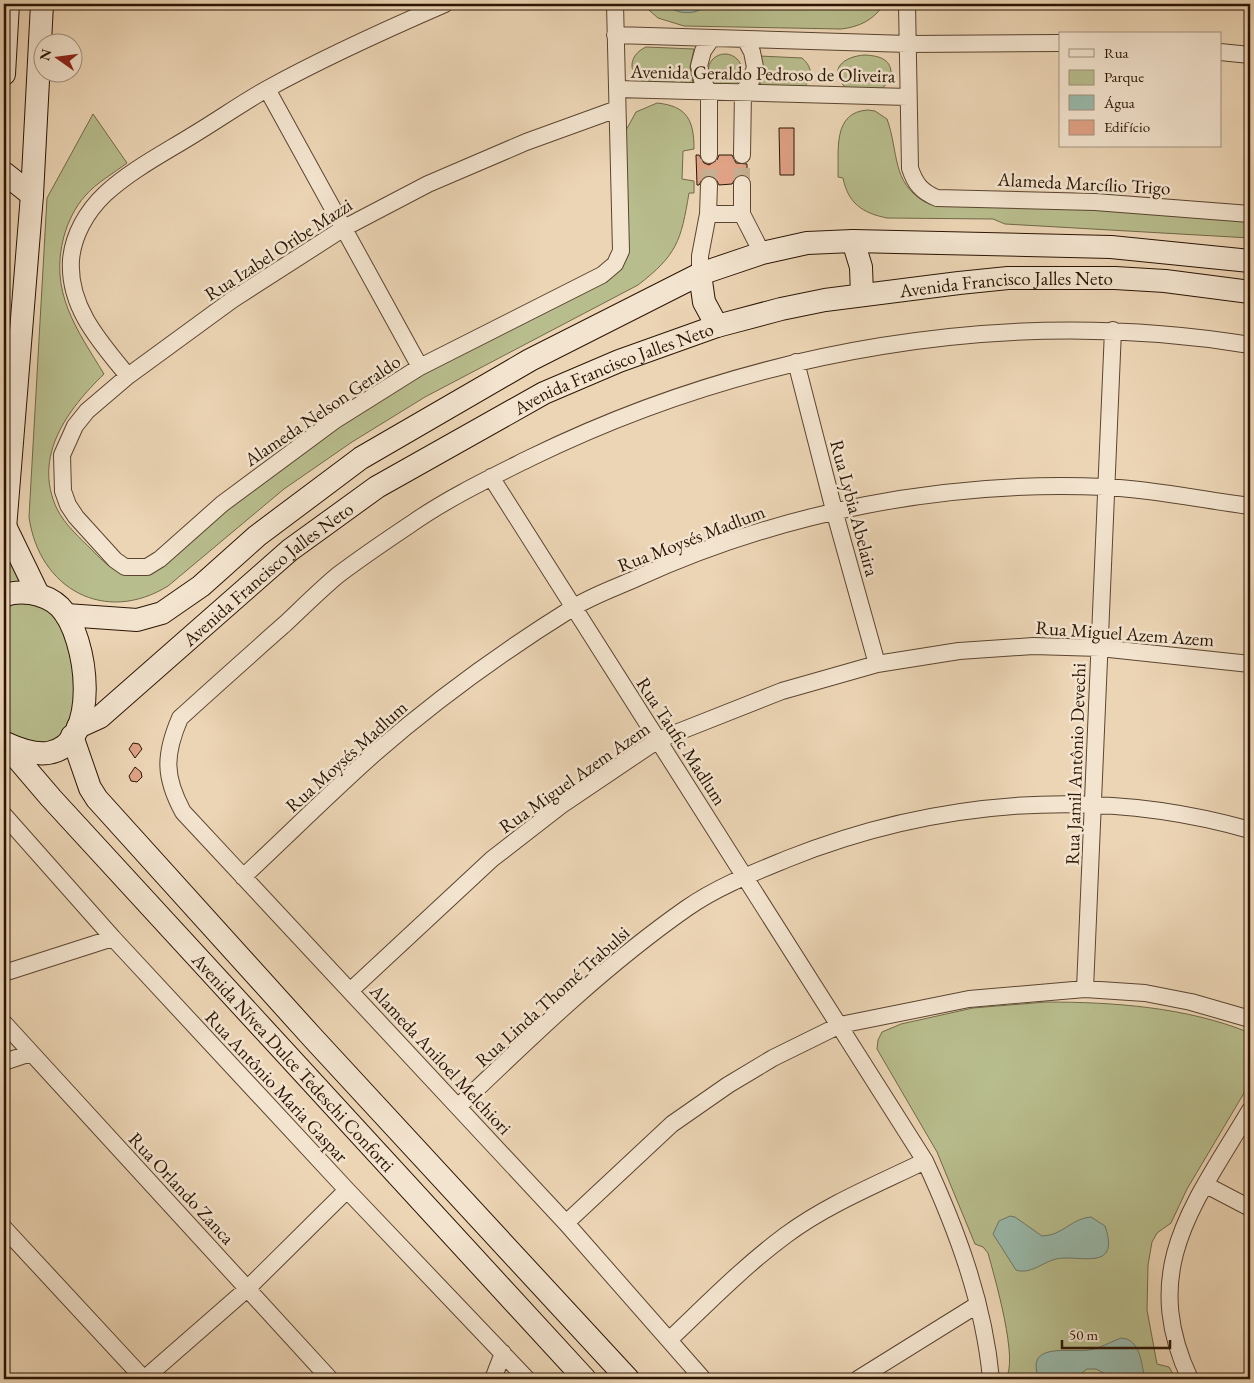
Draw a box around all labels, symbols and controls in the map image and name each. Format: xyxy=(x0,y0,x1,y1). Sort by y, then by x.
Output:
north arrow xyxy=(32,32,82,82)
legend xyxy=(1059,32,1222,148)
text: Rua xyxy=(1104,43,1129,62)
text: N xyxy=(35,47,56,63)
street label: Avenida Geraldo Pedroso de Oliveira xyxy=(629,59,896,88)
text: Parque xyxy=(1104,67,1144,86)
text: Água xyxy=(1103,93,1135,112)
text: Edifício xyxy=(1104,117,1150,136)
street label: Alameda Marcílio Trigo xyxy=(996,166,1171,201)
street label: Rua Izabel Oribe Mazzi xyxy=(200,192,357,307)
street label: Avenida Francisco Jalles Neto xyxy=(897,266,1113,304)
street label: Avenida Francisco Jalles Neto xyxy=(508,316,717,421)
street label: Alameda Nelson Geraldo xyxy=(238,349,405,473)
street label: Rua Lybia Abelaira xyxy=(824,437,885,580)
street label: Avenida Francisco Jalles Neto xyxy=(177,496,358,652)
street label: Rua Moysés Madlum xyxy=(614,499,769,578)
street label: Rua Miguel Azem Azem xyxy=(1035,615,1215,652)
street label: Rua Jamil Antônio Devechi xyxy=(1059,662,1092,865)
street label: Rua Taufic Madlum xyxy=(631,672,732,810)
street label: Rua Moysés Madlum xyxy=(280,695,413,818)
street label: Rua Miguel Azem Azem xyxy=(494,716,655,839)
street label: Rua Linda Thomé Trabulsi xyxy=(470,920,635,1072)
street label: Avenida Nívea Dulce Tedeschi Conforti xyxy=(186,947,400,1177)
street label: Alameda Aniloel Melchiori xyxy=(364,978,517,1140)
street label: Rua Antônio Maria Gaspar xyxy=(200,1005,354,1168)
street label: Rua Orlando Zanca xyxy=(123,1127,240,1250)
scale bar xyxy=(1062,1318,1169,1350)
text: 50 m xyxy=(1069,1325,1098,1344)

